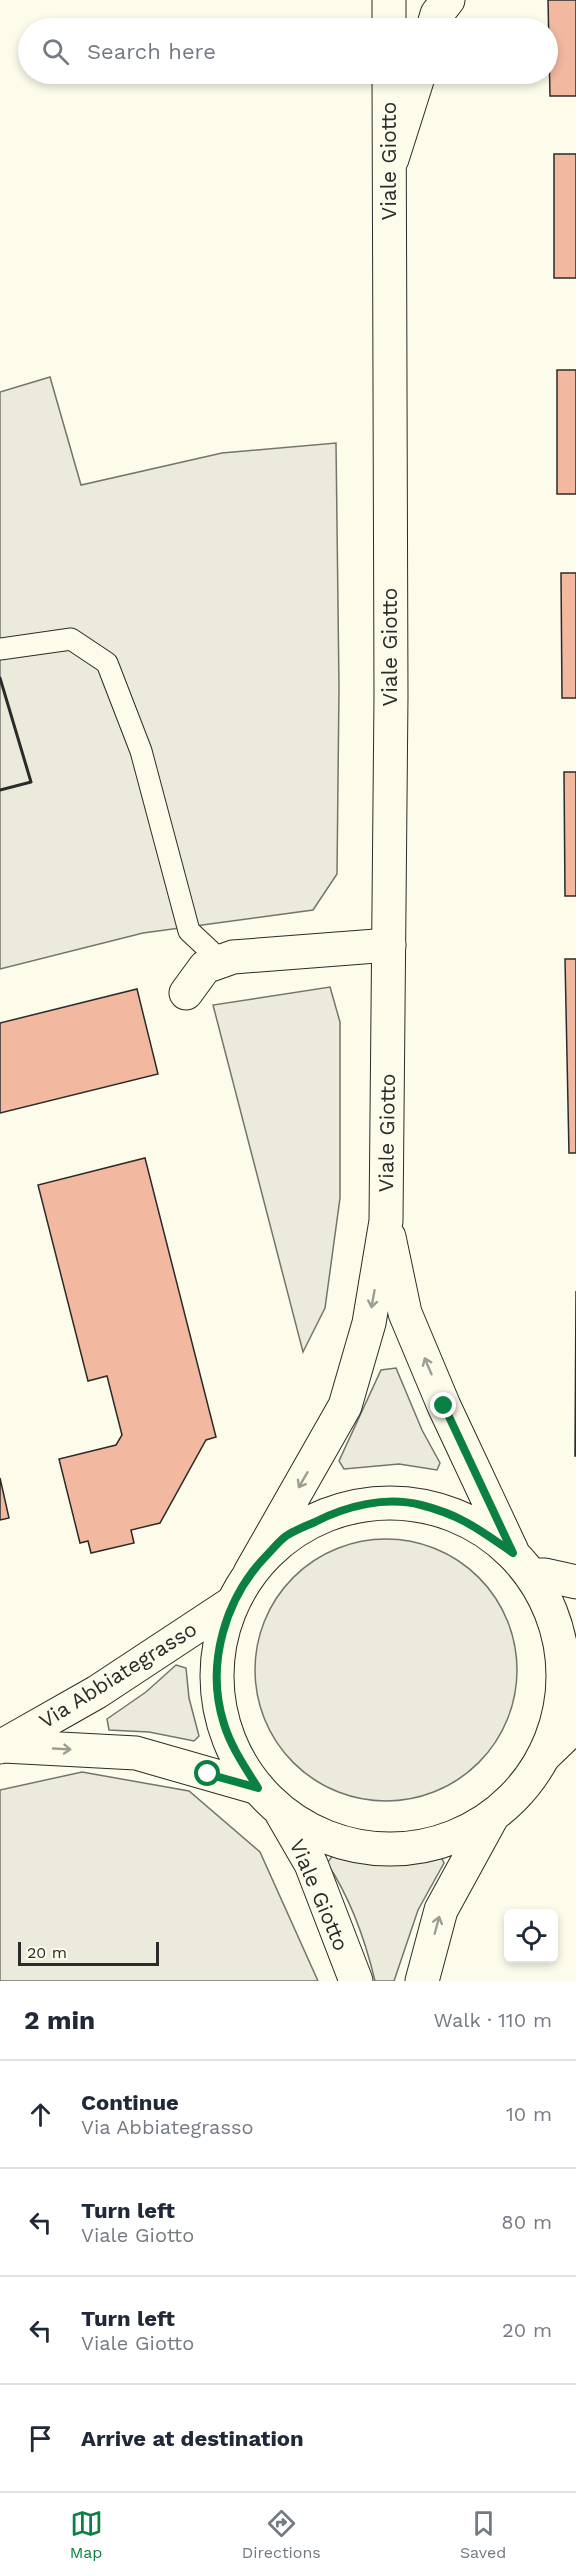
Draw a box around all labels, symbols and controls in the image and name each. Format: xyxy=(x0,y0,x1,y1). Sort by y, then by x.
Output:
search box xyxy=(18,18,558,84)
icon: search xyxy=(39,35,72,68)
text: Search here xyxy=(87,39,216,64)
street label: Viale Giotto xyxy=(376,102,401,220)
street label: Viale Giotto xyxy=(377,588,402,706)
street label: Viale Giotto xyxy=(373,1073,400,1193)
one-way arrow xyxy=(367,1289,378,1309)
one-way arrow xyxy=(422,1358,433,1376)
route end xyxy=(430,1392,456,1418)
one-way arrow xyxy=(297,1470,308,1488)
street label: Via Abbiategrasso xyxy=(34,1616,201,1733)
one-way arrow xyxy=(52,1744,72,1755)
route start xyxy=(194,1760,220,1786)
street label: Viale Giotto xyxy=(285,1835,354,1954)
map controls xyxy=(504,1909,558,1963)
button: locate xyxy=(504,1909,558,1963)
one-way arrow xyxy=(432,1915,444,1934)
scale bar xyxy=(18,1939,159,1966)
text: 20 m xyxy=(27,1943,67,1962)
text: 2 min xyxy=(24,2005,95,2035)
text: Walk · 110 m xyxy=(434,2008,552,2032)
text: Continue xyxy=(81,2090,179,2115)
icon: ahead xyxy=(24,2098,57,2131)
text: 10 m xyxy=(506,2102,552,2126)
text: Via Abbiategrasso xyxy=(81,2115,254,2139)
text: Turn left xyxy=(81,2198,175,2223)
icon: left xyxy=(24,2206,57,2239)
text: 80 m xyxy=(501,2210,552,2234)
text: Viale Giotto xyxy=(81,2223,194,2247)
text: Turn left xyxy=(81,2306,175,2331)
icon: left xyxy=(24,2314,57,2347)
text: 20 m xyxy=(502,2318,552,2342)
text: Viale Giotto xyxy=(81,2331,194,2355)
icon: arrive xyxy=(24,2422,57,2455)
text: Arrive at destination xyxy=(81,2426,304,2451)
tab: Map xyxy=(70,2507,103,2562)
tab: Directions xyxy=(242,2507,321,2562)
tab: Saved xyxy=(460,2507,506,2562)

